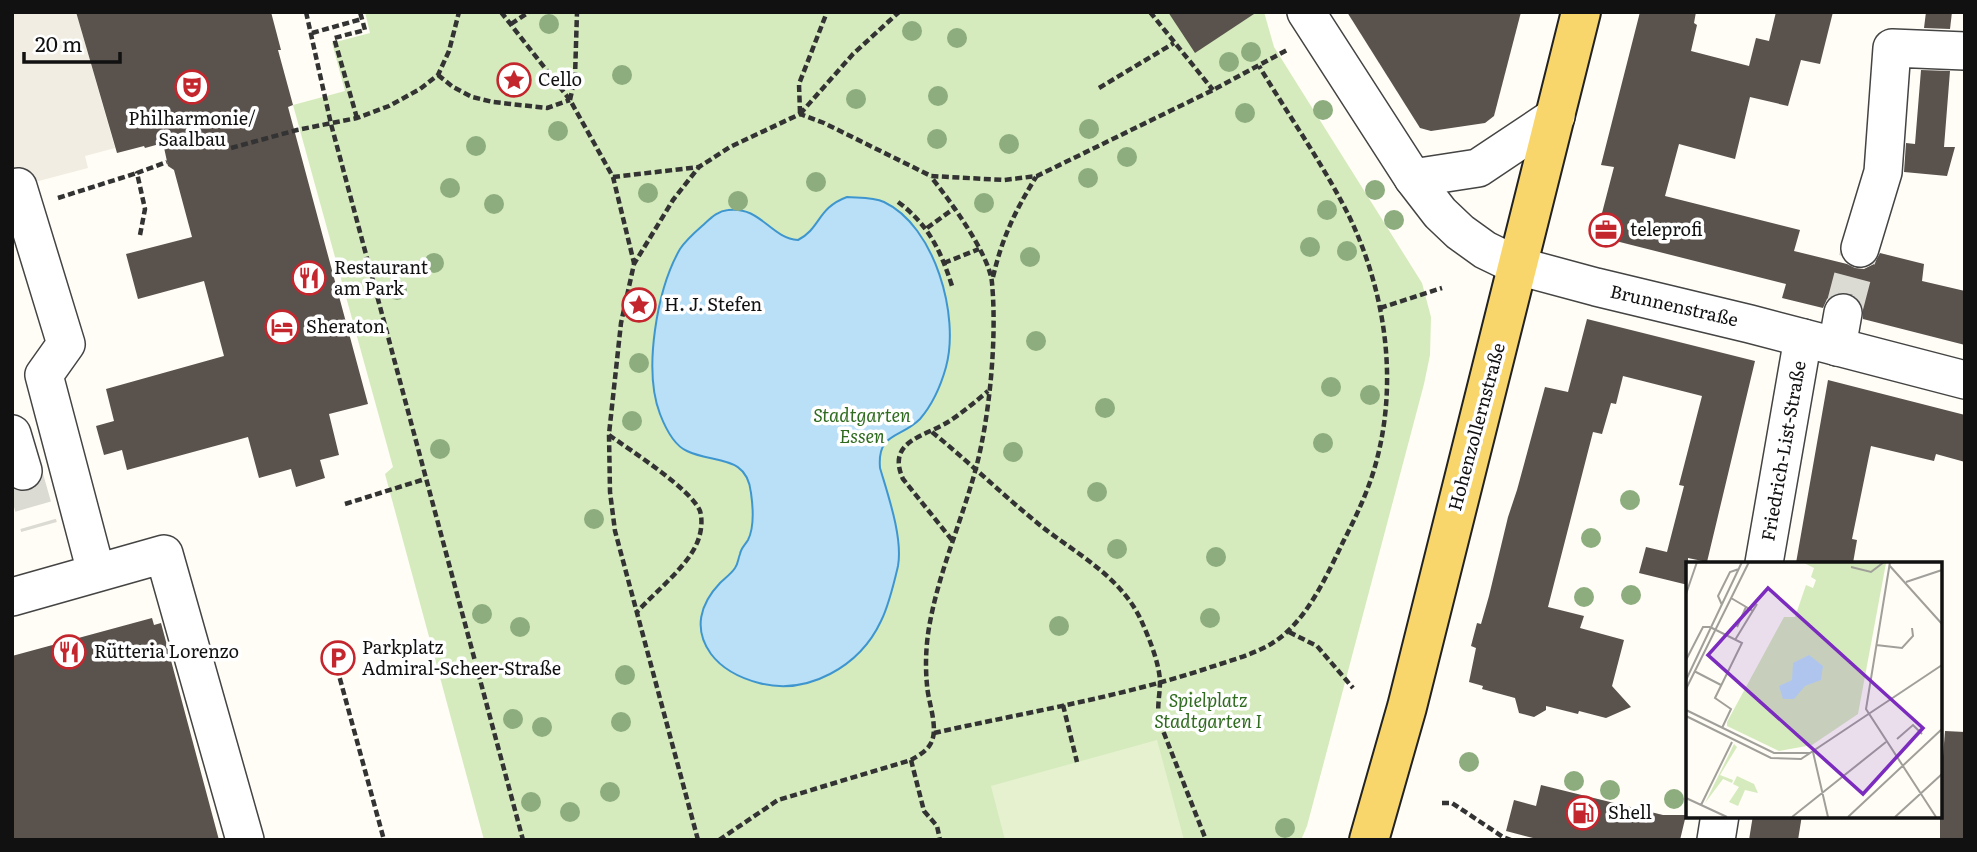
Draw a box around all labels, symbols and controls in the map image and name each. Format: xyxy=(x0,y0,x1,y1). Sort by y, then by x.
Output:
scale bar xyxy=(24,21,121,65)
text: 20 m xyxy=(35,27,82,58)
place icon: Cello xyxy=(495,61,533,99)
place label: Cello xyxy=(538,65,582,92)
theatre icon: Philharmonie/ Saalbau xyxy=(173,68,211,106)
place label: Philharmonie/ Saalbau xyxy=(128,104,256,152)
office icon: teleprofi xyxy=(1587,211,1625,249)
place label: teleprofi xyxy=(1630,215,1703,242)
place label: Restaurant am Park xyxy=(334,253,429,301)
restaurant icon: Restaurant am Park xyxy=(290,259,328,297)
street label: Brunnenstraße xyxy=(1608,277,1741,332)
place icon: H. J. Stefen xyxy=(620,286,658,324)
place label: H. J. Stefen xyxy=(664,290,762,317)
hotel icon: Sheraton xyxy=(263,308,301,346)
place label: Sheraton xyxy=(306,312,385,339)
street label: Hohenzollernstraße xyxy=(1440,340,1511,514)
street label: Friedrich-List-Straße xyxy=(1753,358,1812,543)
park label: Stadtgarten Essen xyxy=(813,401,911,449)
inset map xyxy=(1686,562,1942,817)
restaurant icon: Rütteria Lorenzo xyxy=(50,633,88,671)
place label: Parkplatz Admiral-Scheer-Straße xyxy=(362,633,561,681)
place label: Rütteria Lorenzo xyxy=(94,637,239,664)
parking icon: Parkplatz Admiral-Scheer-Straße xyxy=(319,639,357,677)
park label: Spielplatz Stadtgarten I xyxy=(1154,686,1262,734)
fuel station icon: Shell xyxy=(1564,794,1602,832)
place label: Shell xyxy=(1608,798,1652,825)

